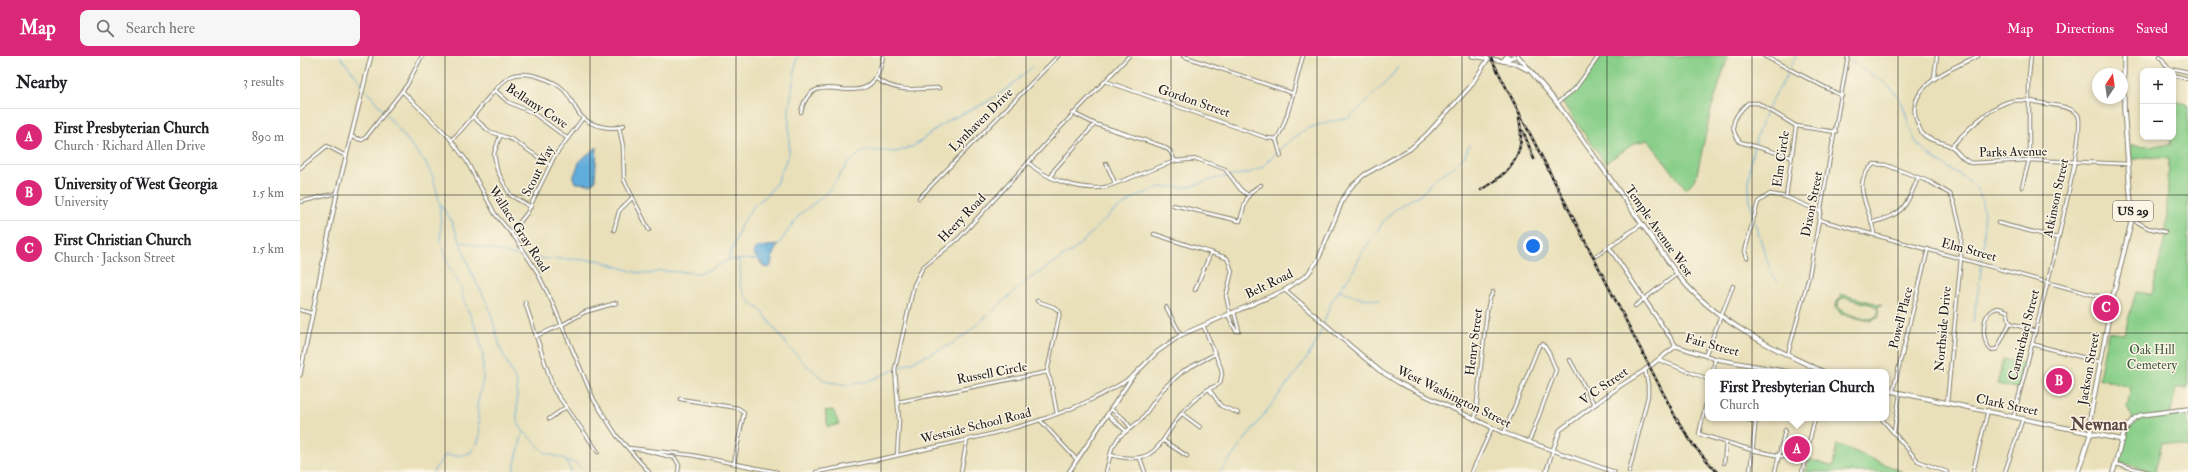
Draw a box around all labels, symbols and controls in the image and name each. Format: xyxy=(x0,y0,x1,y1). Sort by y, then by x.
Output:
search box xyxy=(80,10,360,46)
text: Map xyxy=(20,16,56,40)
icon: search xyxy=(94,17,116,39)
text: Search here xyxy=(126,19,195,38)
text: Map xyxy=(2007,20,2033,37)
text: Directions xyxy=(2055,20,2114,37)
text: Saved xyxy=(2136,20,2168,37)
north arrow xyxy=(2092,68,2128,104)
map controls xyxy=(2140,68,2176,140)
button: + xyxy=(2140,68,2176,104)
text: Nearby xyxy=(16,72,67,93)
text: 3 results xyxy=(243,74,284,90)
street label: Bellamy Cove xyxy=(502,80,572,133)
street label: Gordon Street xyxy=(1156,81,1232,121)
street label: Lynhaven Drive xyxy=(946,84,1017,156)
button: − xyxy=(2140,104,2176,140)
text: First Presbyterian Church xyxy=(54,119,209,138)
text: A xyxy=(25,129,33,145)
text: 890 m xyxy=(252,129,284,145)
street label: Elm Circle xyxy=(1769,129,1793,188)
text: Church · Richard Allen Drive xyxy=(54,138,205,154)
street label: Scout Way xyxy=(518,142,559,200)
street label: Parks Avenue xyxy=(1979,143,2048,161)
street label: Atkinson Street xyxy=(2040,157,2072,240)
street label: Dixon Street xyxy=(1798,170,1826,238)
text: University of West Georgia xyxy=(54,175,217,194)
street label: Wallace Gray Road xyxy=(484,182,553,276)
street label: Temple Avenue West xyxy=(1621,182,1697,280)
text: B xyxy=(25,185,33,201)
text: 1.5 km xyxy=(252,185,284,201)
street label: Heery Road xyxy=(935,190,990,247)
text: University xyxy=(54,194,108,210)
road number: US 29 xyxy=(2113,201,2153,221)
text: First Christian Church xyxy=(54,231,191,250)
street label: Elm Street xyxy=(1939,235,1999,265)
your location xyxy=(1523,236,1543,256)
text: C xyxy=(24,241,34,257)
text: 1.5 km xyxy=(252,241,284,257)
text: Church · Jackson Street xyxy=(54,250,175,266)
street label: Belt Road xyxy=(1242,265,1296,302)
street label: Powell Place xyxy=(1886,285,1917,351)
street label: Northside Drive xyxy=(1931,285,1955,372)
street label: Carmichael Street xyxy=(2005,288,2043,382)
pin: C xyxy=(2093,293,2119,323)
street label: Henry Street xyxy=(1462,308,1487,376)
street label: Fair Street xyxy=(1683,330,1741,360)
street label: Jackson Street xyxy=(2075,332,2103,407)
park label: Oak Hill Cemetery xyxy=(2127,342,2178,374)
street label: Russell Circle xyxy=(955,358,1029,388)
street label: West Washington Street xyxy=(1393,362,1514,432)
street label: V C Street xyxy=(1577,364,1631,408)
pin: B xyxy=(2046,366,2072,396)
popup xyxy=(1705,369,1889,421)
text: First Presbyterian Church xyxy=(1719,378,1875,397)
street label: Clark Street xyxy=(1974,391,2040,419)
text: Church xyxy=(1719,397,1759,413)
street label: Westside School Road xyxy=(918,404,1034,448)
district label: Newnan xyxy=(2070,414,2128,435)
pin: A xyxy=(1784,434,1810,464)

